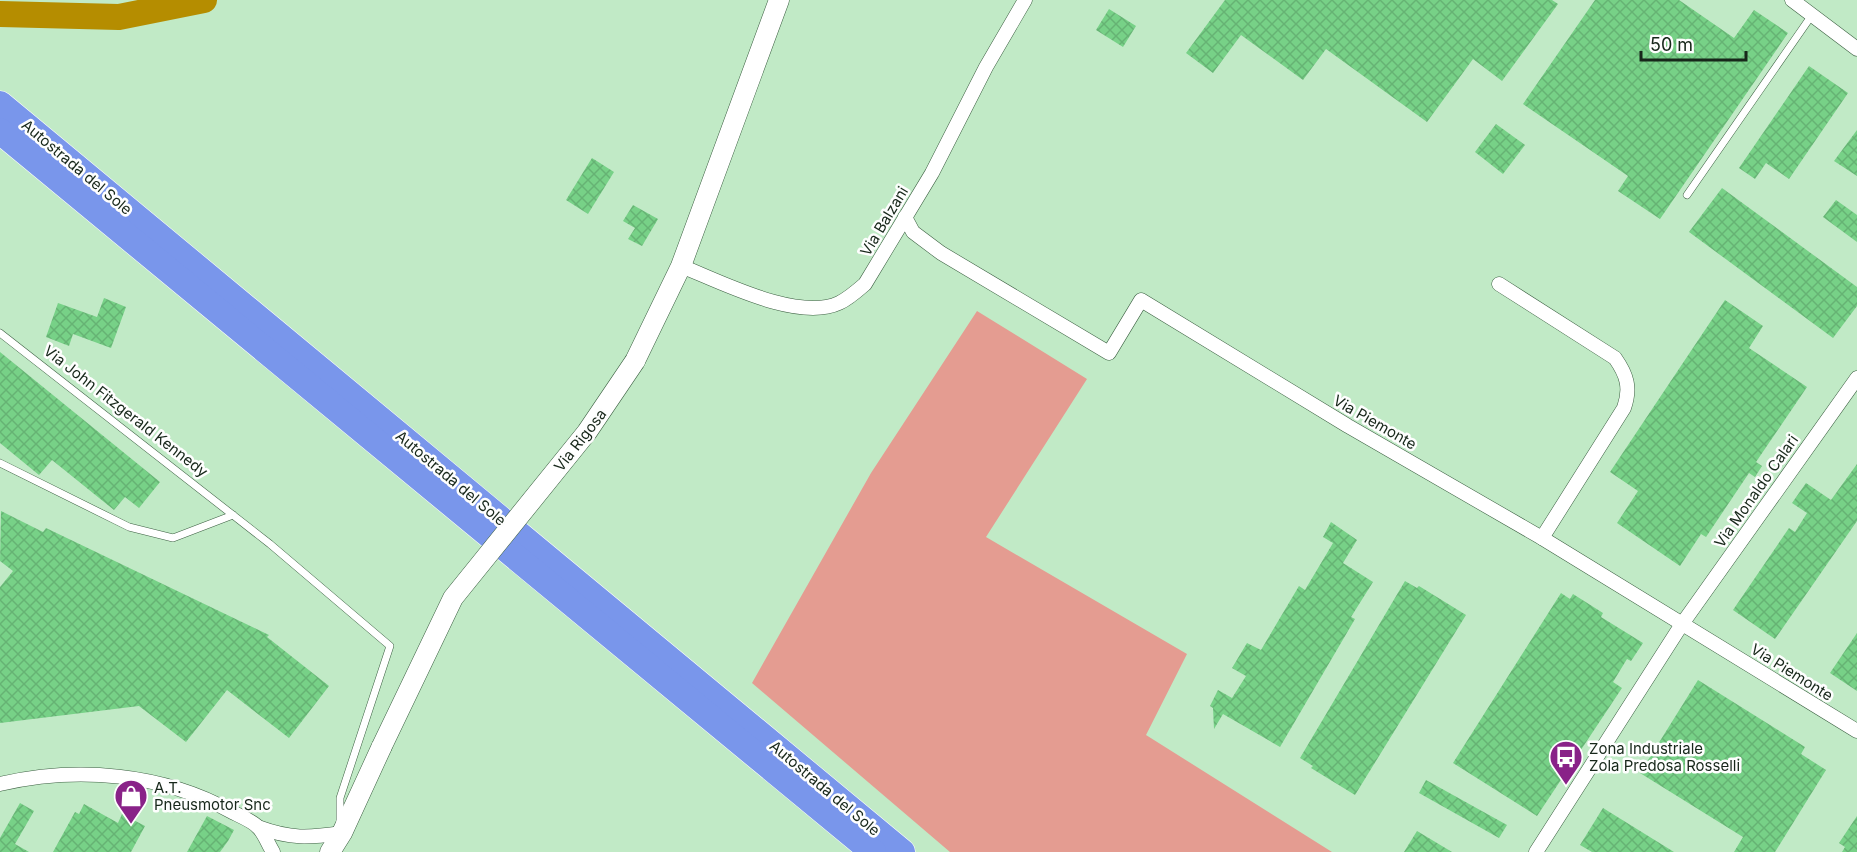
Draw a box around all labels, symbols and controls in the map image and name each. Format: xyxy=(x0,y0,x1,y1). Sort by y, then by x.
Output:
scale bar xyxy=(1641,24,1746,62)
text: 50 m xyxy=(1650,34,1693,55)
street label: Autostrada del Sole xyxy=(18,115,136,219)
street label: Via Balzani xyxy=(856,183,912,259)
street label: Via John Fitzgerald Kennedy xyxy=(40,341,212,481)
street label: Via Piemonte xyxy=(1330,390,1420,454)
street label: Via Rigosa xyxy=(550,405,610,475)
street label: Autostrada del Sole xyxy=(392,426,510,530)
street label: Via Monaldo Calari xyxy=(1710,431,1802,551)
street label: Via Piemonte xyxy=(1747,639,1837,705)
street label: Autostrada del Sole xyxy=(766,736,884,840)
bus stop icon: Zona Industriale Zola Predosa Rosselli xyxy=(1548,739,1584,786)
place label: Zona Industriale Zola Predosa Rosselli xyxy=(1589,739,1740,775)
shop icon: A.T. Pneusmotor Snc xyxy=(113,778,149,825)
place label: A.T. Pneusmotor Snc xyxy=(154,778,271,814)

